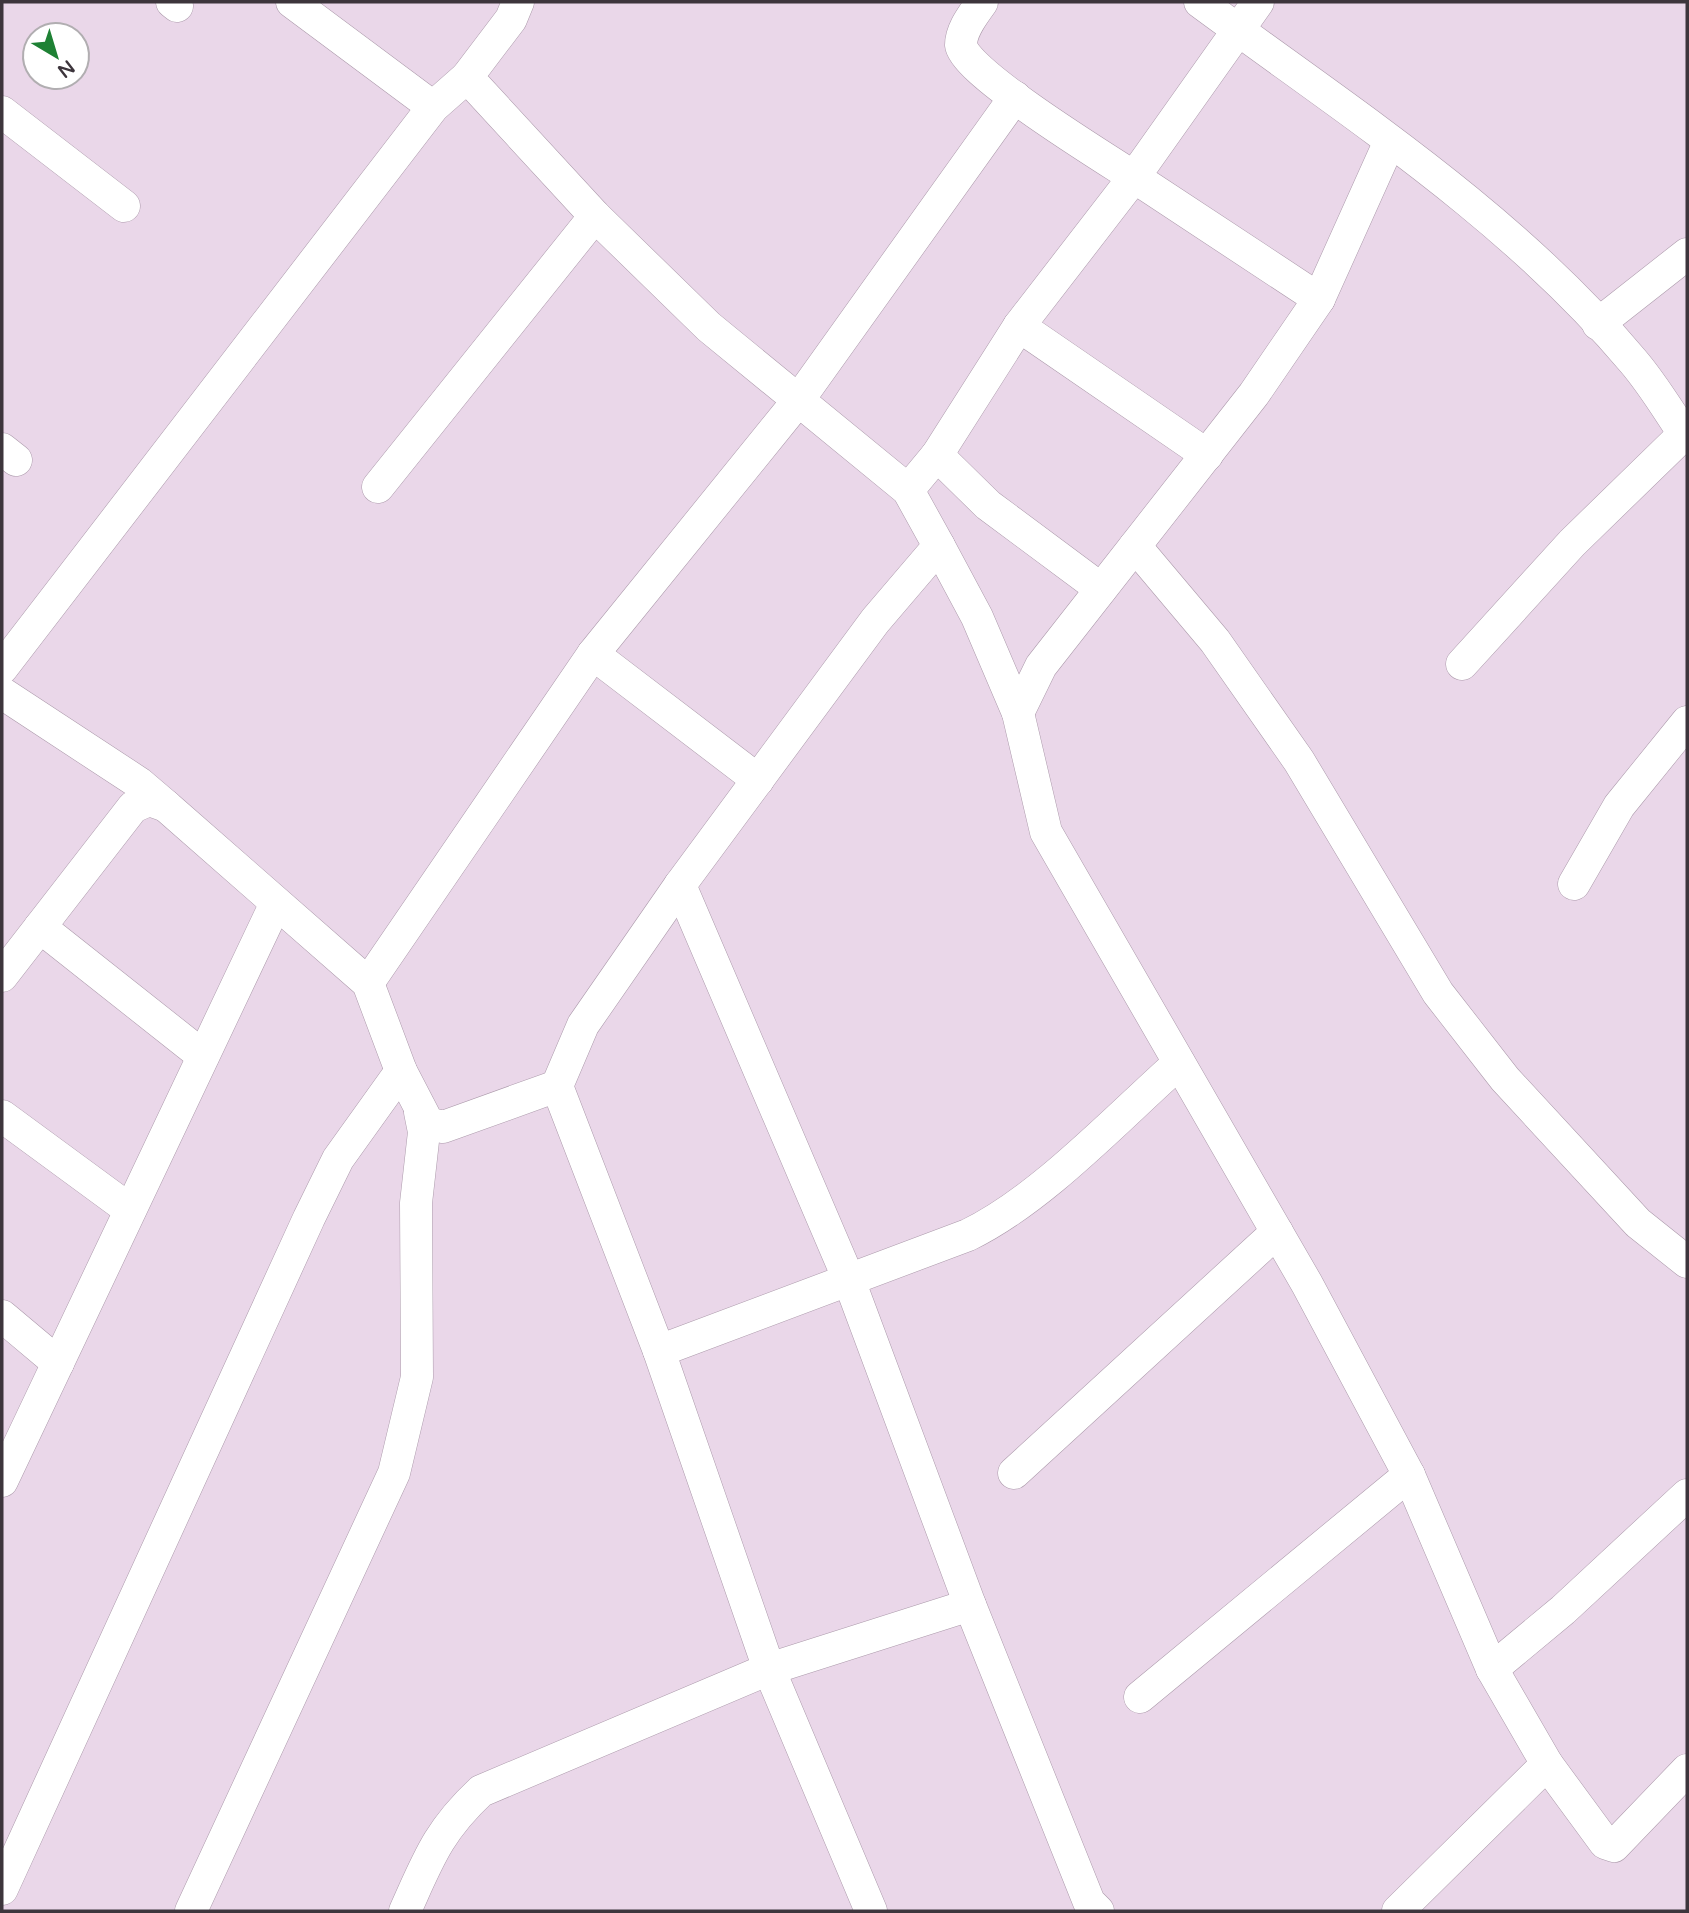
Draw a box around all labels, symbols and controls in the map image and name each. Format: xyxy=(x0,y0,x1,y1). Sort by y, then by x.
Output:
north arrow xyxy=(21,21,91,91)
text: N xyxy=(53,55,79,82)

